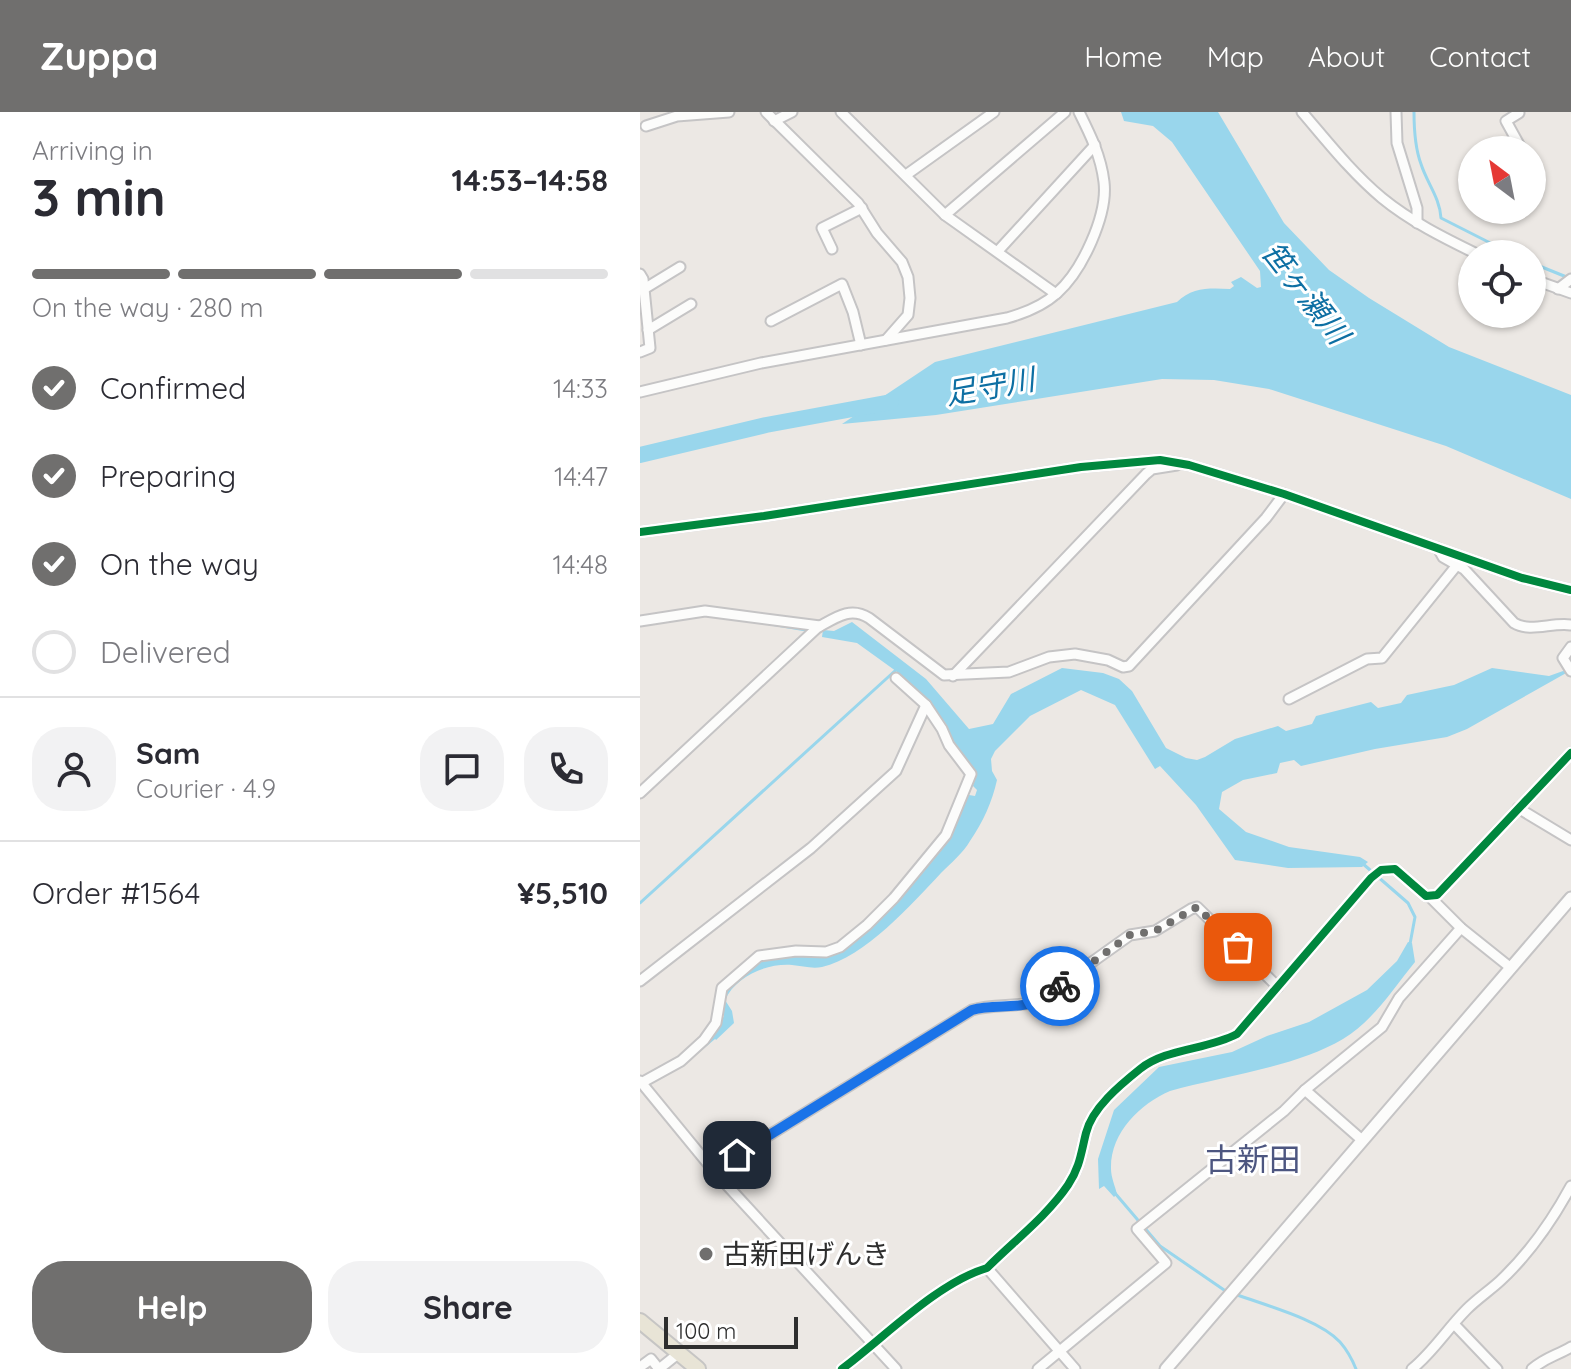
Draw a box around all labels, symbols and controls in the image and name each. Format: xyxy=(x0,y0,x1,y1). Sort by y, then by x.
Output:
text: Zuppa xyxy=(40,32,158,80)
text: Home xyxy=(1084,39,1163,74)
text: Map xyxy=(1207,39,1264,74)
text: About xyxy=(1308,39,1385,74)
text: Contact xyxy=(1429,39,1531,74)
text: Arriving in xyxy=(32,134,153,167)
north arrow xyxy=(1458,136,1546,224)
map controls xyxy=(1458,136,1546,328)
text: 14:53–14:58 xyxy=(452,161,608,199)
text: 3 min xyxy=(32,164,166,229)
water label: 笹ヶ瀬川 xyxy=(1254,233,1360,354)
button: locate xyxy=(1458,240,1546,328)
text: On the way · 280 m xyxy=(32,291,264,324)
water label: 足守川 xyxy=(942,359,1040,413)
icon: check xyxy=(32,366,76,410)
text: Confirmed xyxy=(100,369,246,407)
text: 14:33 xyxy=(553,372,608,405)
icon: check xyxy=(32,454,76,498)
text: Preparing xyxy=(100,457,236,495)
text: 14:47 xyxy=(554,460,608,493)
icon: check xyxy=(32,542,76,586)
text: On the way xyxy=(100,545,259,583)
text: 14:48 xyxy=(552,548,608,581)
text: Delivered xyxy=(100,633,231,671)
button: person xyxy=(32,727,116,811)
button: chat xyxy=(420,727,504,811)
button: phone xyxy=(524,727,608,811)
text: Sam xyxy=(136,734,200,772)
text: Courier · 4.9 xyxy=(136,772,276,805)
text: Order #1564 xyxy=(32,874,200,912)
text: ¥5,510 xyxy=(517,874,608,912)
pin xyxy=(1204,913,1272,981)
icon: bag xyxy=(1216,925,1260,969)
courier xyxy=(1020,946,1100,1026)
icon: bike xyxy=(1038,964,1082,1008)
pin xyxy=(703,1121,771,1189)
icon: home xyxy=(715,1133,759,1177)
district label: 古新田 xyxy=(1205,1139,1301,1179)
place label: 古新田げんき xyxy=(722,1236,890,1271)
marker: 古新田げんき xyxy=(697,1245,715,1263)
button: Help xyxy=(32,1261,312,1353)
button: Share xyxy=(328,1261,608,1353)
scale bar xyxy=(664,1313,798,1349)
text: 100 m xyxy=(676,1317,736,1345)

